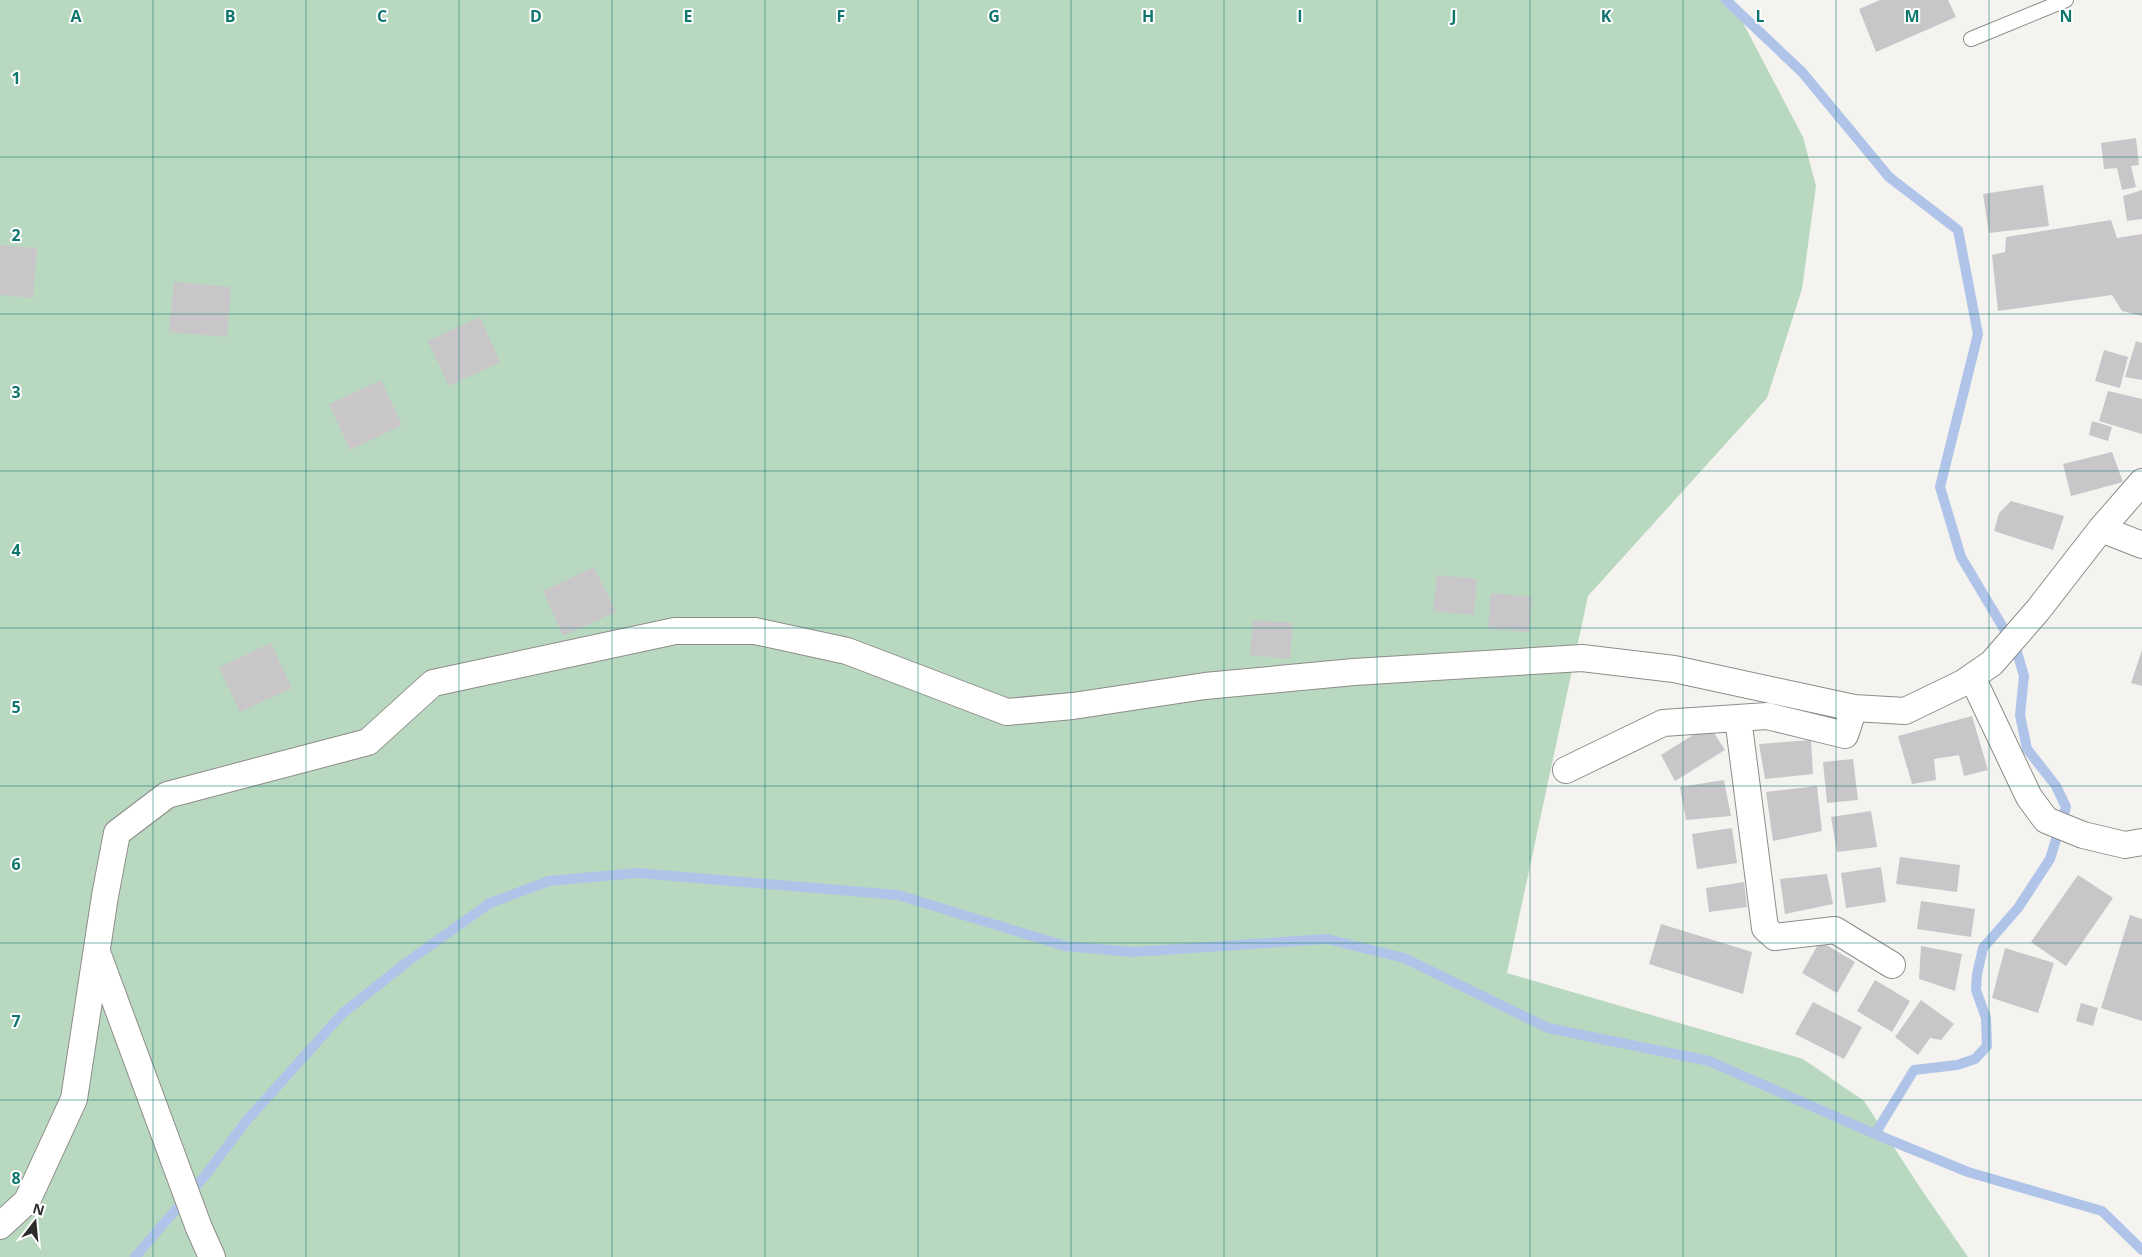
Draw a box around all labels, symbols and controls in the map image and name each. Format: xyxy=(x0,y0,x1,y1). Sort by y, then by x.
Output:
text: A xyxy=(70,5,82,27)
text: B xyxy=(225,5,235,27)
text: C xyxy=(377,5,387,27)
text: D xyxy=(530,5,542,27)
text: E xyxy=(684,5,693,27)
text: F xyxy=(837,5,845,27)
text: G xyxy=(988,5,1000,27)
text: H xyxy=(1142,5,1154,27)
text: I xyxy=(1297,5,1303,27)
text: J xyxy=(1449,5,1457,27)
text: K xyxy=(1601,5,1612,27)
text: L xyxy=(1755,5,1765,27)
text: M xyxy=(1904,5,1920,27)
text: N xyxy=(2059,5,2073,27)
text: 1 xyxy=(11,67,21,89)
text: 2 xyxy=(11,224,21,246)
text: 3 xyxy=(11,381,21,403)
text: 4 xyxy=(11,539,21,561)
text: 5 xyxy=(11,696,21,718)
text: 6 xyxy=(11,853,21,875)
text: 7 xyxy=(11,1010,21,1032)
text: 8 xyxy=(11,1167,21,1189)
north arrow xyxy=(10,1197,60,1247)
text: N xyxy=(31,1198,47,1220)

